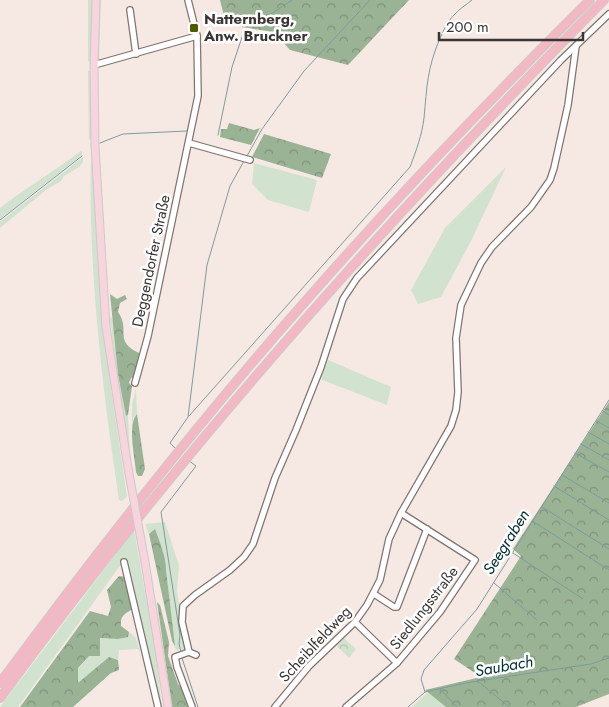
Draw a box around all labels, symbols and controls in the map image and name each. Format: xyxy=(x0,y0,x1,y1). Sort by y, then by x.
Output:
place label: Natternberg, Anw. Bruckner xyxy=(203,8,308,47)
scale bar xyxy=(439,10,583,42)
text: 200 m xyxy=(446,16,489,38)
marker: Natternberg, Anw. Bruckner xyxy=(188,22,200,34)
street label: Deggendorfer Straße xyxy=(126,193,176,329)
water label: Seegraben xyxy=(477,505,535,579)
street label: Siedlungsstraße xyxy=(384,561,464,654)
street label: Scheiblfeldweg xyxy=(274,601,356,687)
water label: Saubach xyxy=(473,650,535,682)

